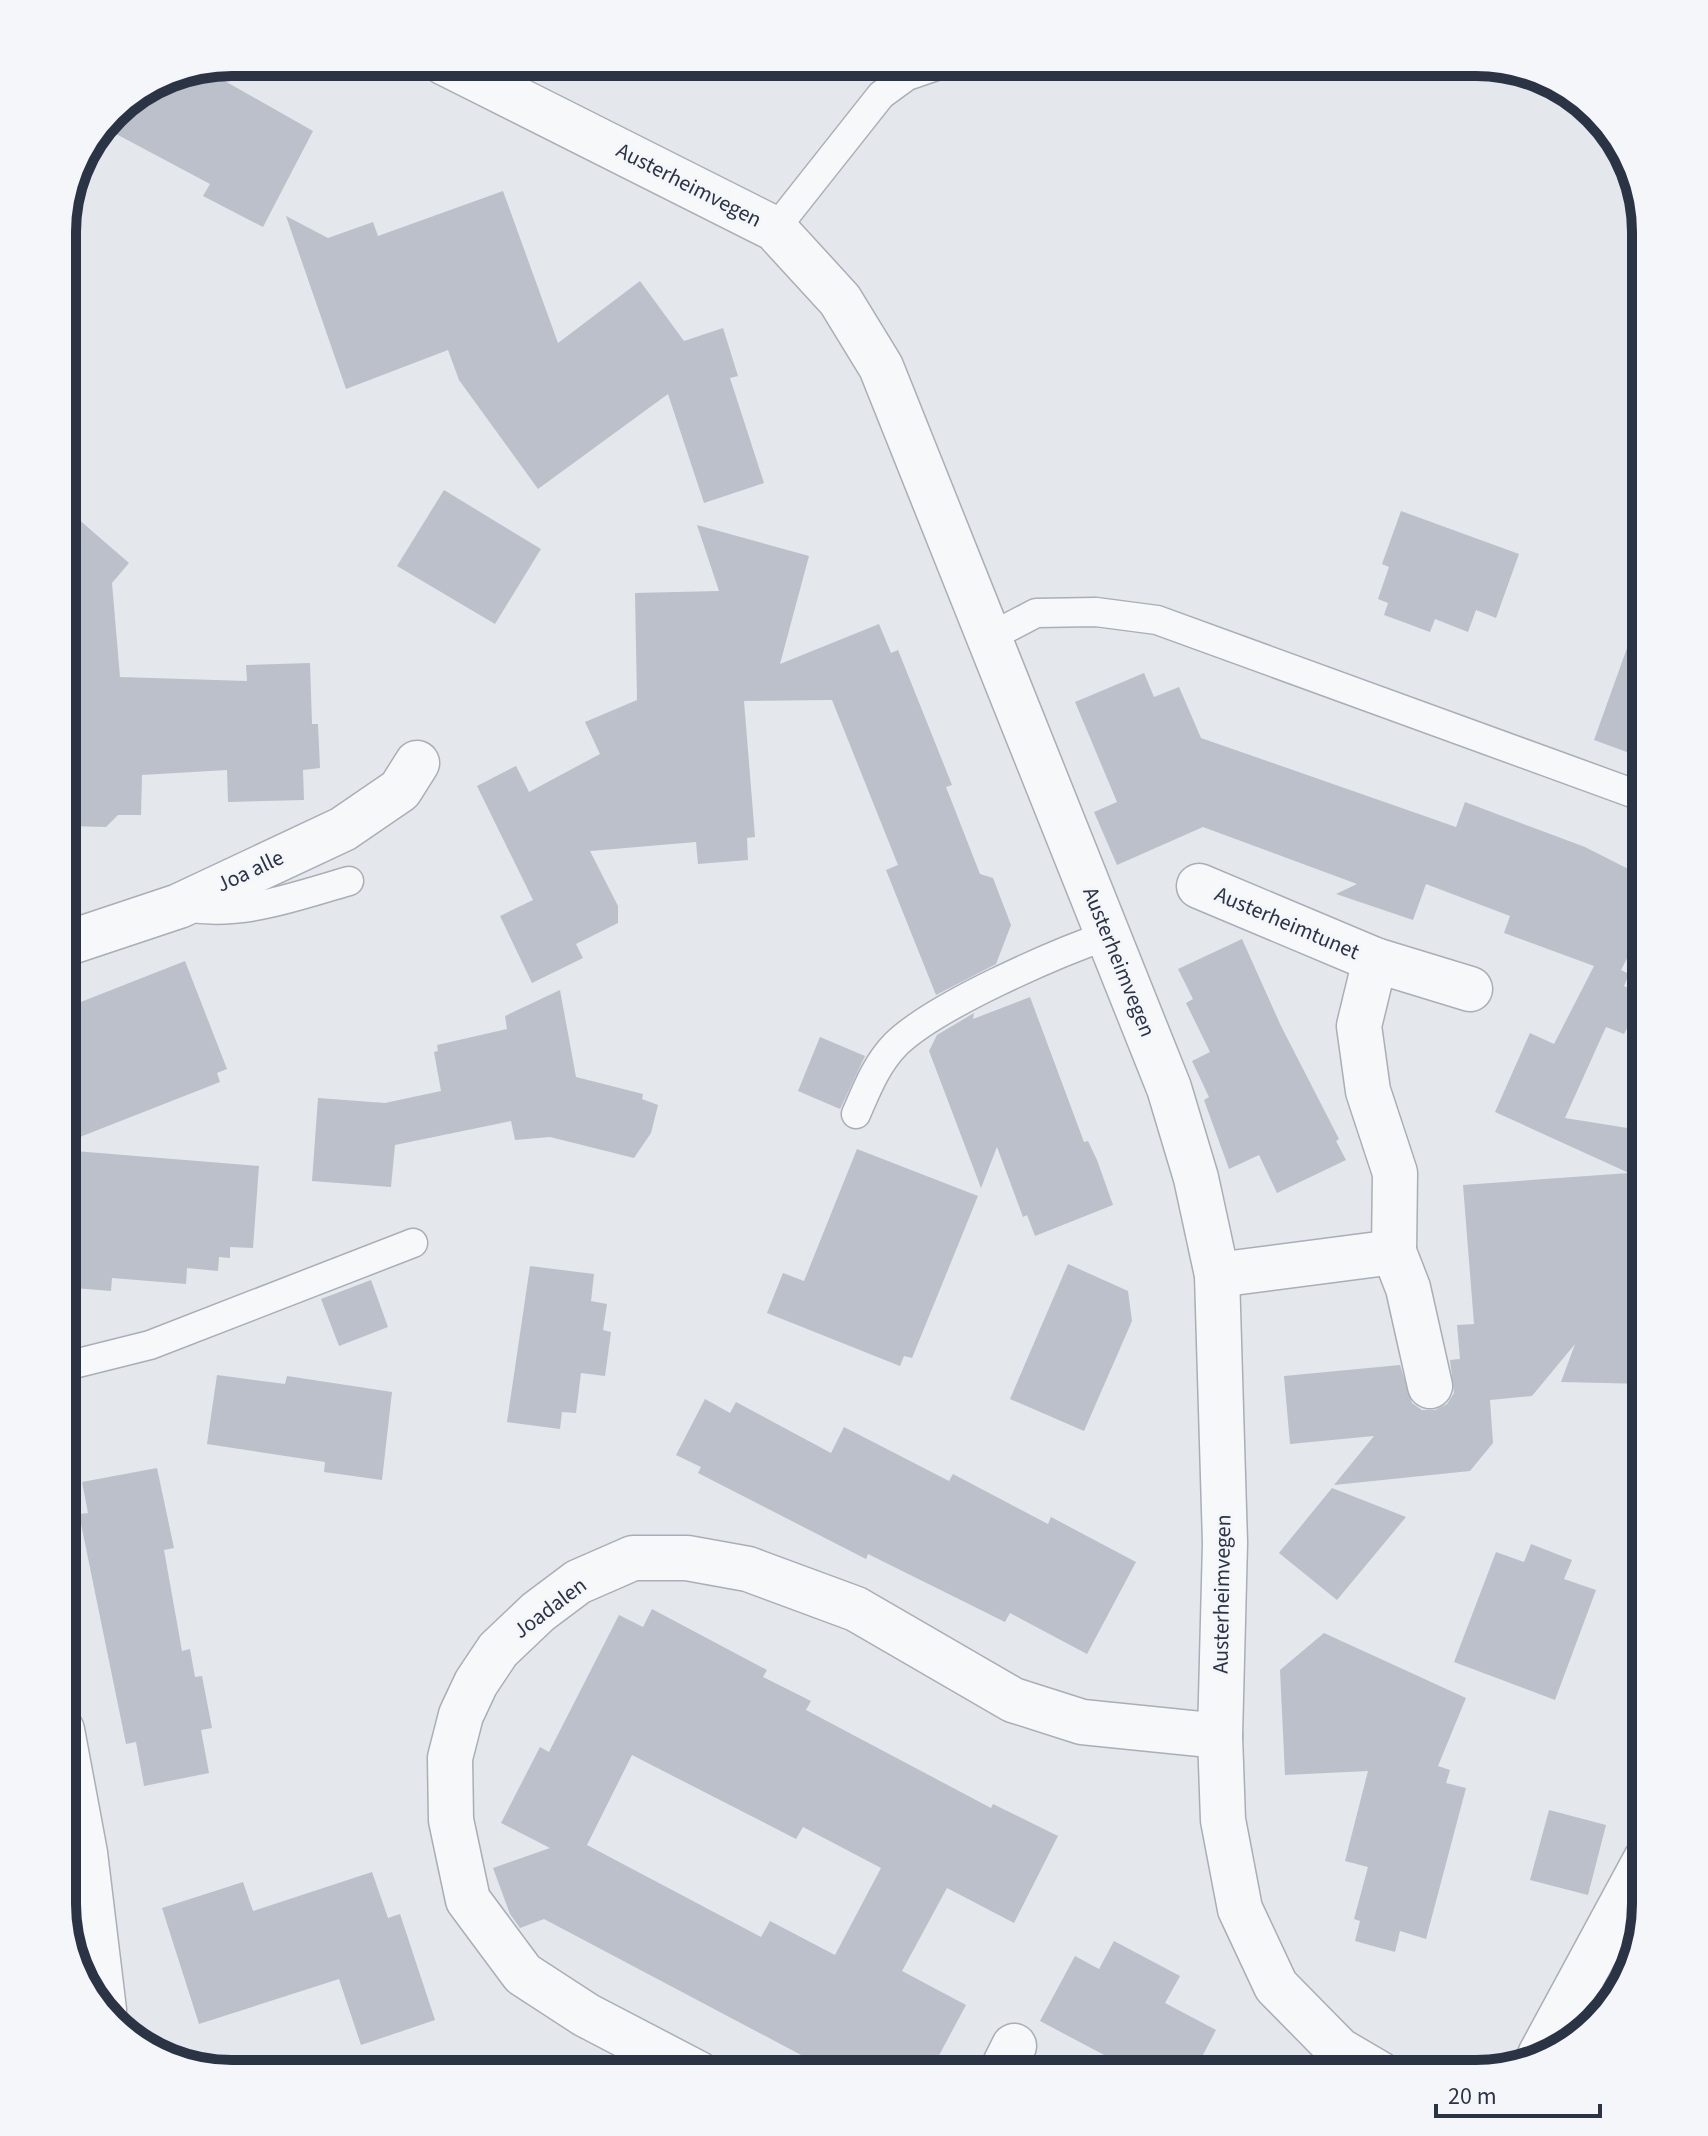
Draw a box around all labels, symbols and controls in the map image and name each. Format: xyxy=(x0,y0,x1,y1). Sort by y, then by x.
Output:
street label: Austerheimvegen xyxy=(611,135,767,235)
street label: Joa alle xyxy=(211,841,289,900)
street label: Austerheimtunet xyxy=(1210,878,1365,968)
street label: Austerheimvegen xyxy=(1074,882,1164,1042)
street label: Austerheimvegen xyxy=(1205,1514,1239,1674)
street label: Joadalen xyxy=(506,1570,594,1646)
scale bar xyxy=(1436,2068,1600,2118)
text: 20 m xyxy=(1448,2079,1497,2114)

